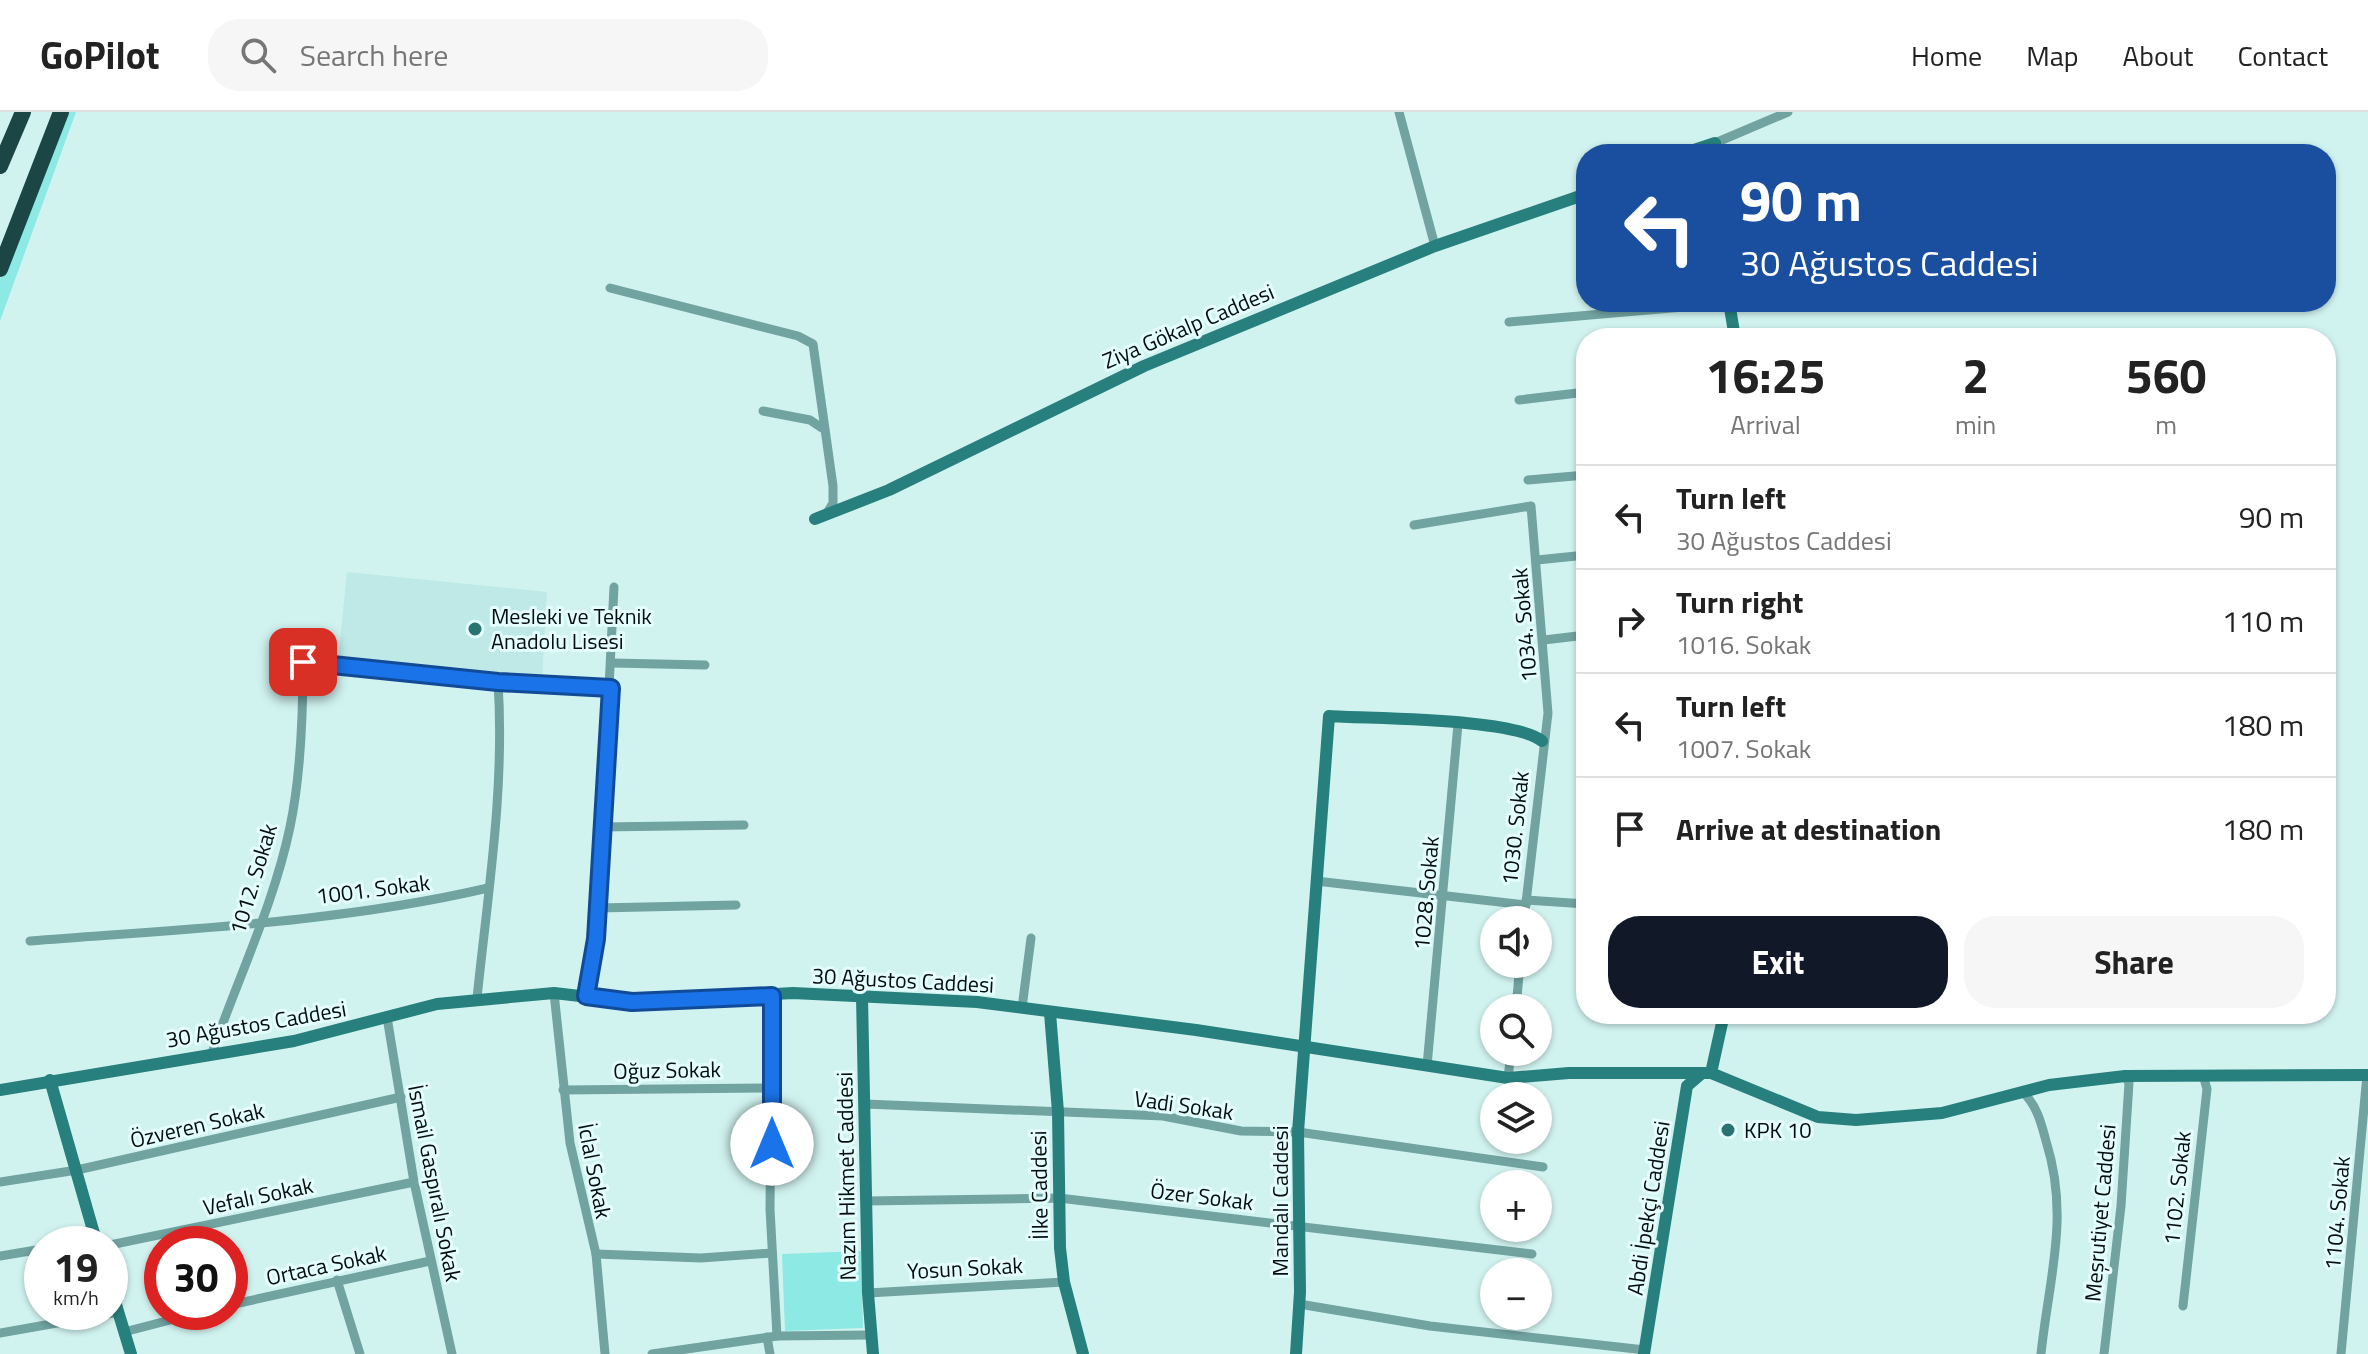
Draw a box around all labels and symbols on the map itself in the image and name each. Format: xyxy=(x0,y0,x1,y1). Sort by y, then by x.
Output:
street label: Ziya Gökalp Caddesi xyxy=(1097,274,1279,378)
street label: 1034. Sokak xyxy=(1502,566,1546,683)
place label: Mesleki ve Teknik Anadolu Lisesi xyxy=(491,599,652,658)
marker: Mesleki ve Teknik Anadolu Lisesi xyxy=(466,620,484,638)
pin xyxy=(269,628,337,696)
street label: 1030. Sokak xyxy=(1492,769,1538,887)
street label: 1012. Sokak xyxy=(220,819,286,939)
street label: 1028. Sokak xyxy=(1404,834,1448,951)
street label: 1001. Sokak xyxy=(314,865,432,913)
street label: 30 Ağustos Caddesi xyxy=(811,958,995,1002)
street label: 30 Ağustos Caddesi xyxy=(163,991,349,1057)
street label: Oğuz Sokak xyxy=(613,1052,722,1088)
street label: Nazım Hikmet Caddesi xyxy=(827,1071,865,1281)
street label: Vadi Sokak xyxy=(1132,1081,1236,1129)
street label: İsmail Gaspıralı Sokak xyxy=(399,1082,471,1285)
street label: Özveren Sokak xyxy=(127,1093,268,1157)
position arrow xyxy=(730,1102,814,1186)
place label: KPK 10 xyxy=(1744,1113,1812,1147)
street label: Abdi İpekçi Caddesi xyxy=(1617,1118,1679,1298)
street label: İclal Sokak xyxy=(569,1120,621,1222)
marker: KPK 10 xyxy=(1719,1121,1737,1139)
street label: Meşrutiyet Caddesi xyxy=(2075,1123,2125,1303)
street label: Mandalı Caddesi xyxy=(1263,1125,1297,1277)
street label: 1102. Sokak xyxy=(2154,1129,2200,1247)
street label: İlke Caddesi xyxy=(1021,1130,1057,1240)
street label: 1104. Sokak xyxy=(2315,1154,2359,1271)
street label: Vefalı Sokak xyxy=(200,1168,317,1224)
street label: Özer Sokak xyxy=(1149,1173,1256,1219)
speed limit sign: 30 xyxy=(144,1226,248,1330)
street label: Ortaca Sokak xyxy=(263,1236,390,1294)
street label: Yosun Sokak xyxy=(906,1248,1024,1288)

